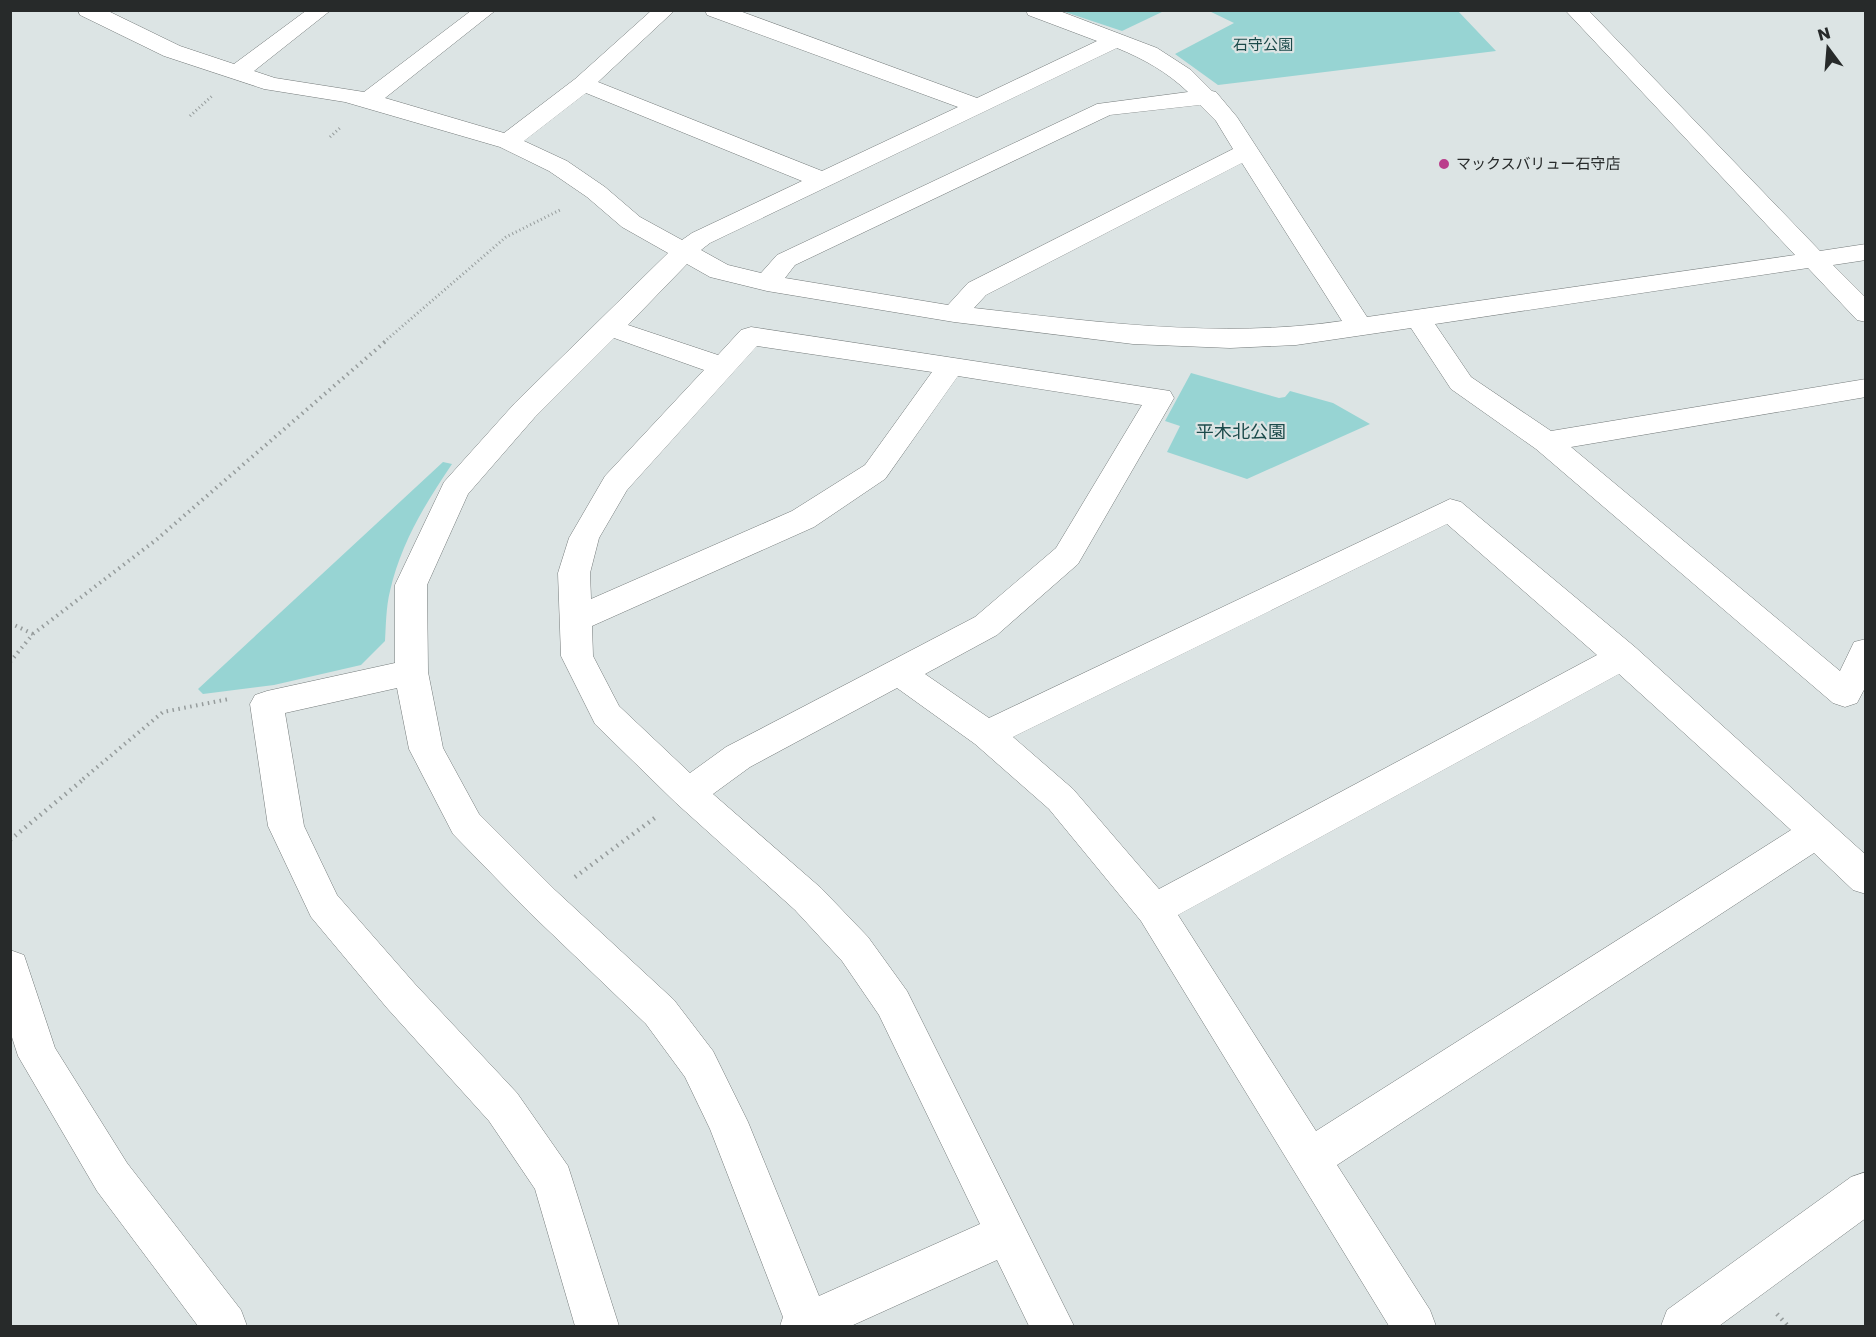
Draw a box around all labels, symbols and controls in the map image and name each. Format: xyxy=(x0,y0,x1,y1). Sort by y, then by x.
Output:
north arrow xyxy=(1798,18,1858,78)
text: N xyxy=(1815,21,1833,47)
park label: 石守公園 xyxy=(1233,34,1293,55)
place label: マックスバリュー石守店 xyxy=(1456,153,1621,174)
marker: マックスバリュー石守店 xyxy=(1437,157,1451,171)
park label: 平木北公園 xyxy=(1196,419,1286,444)

